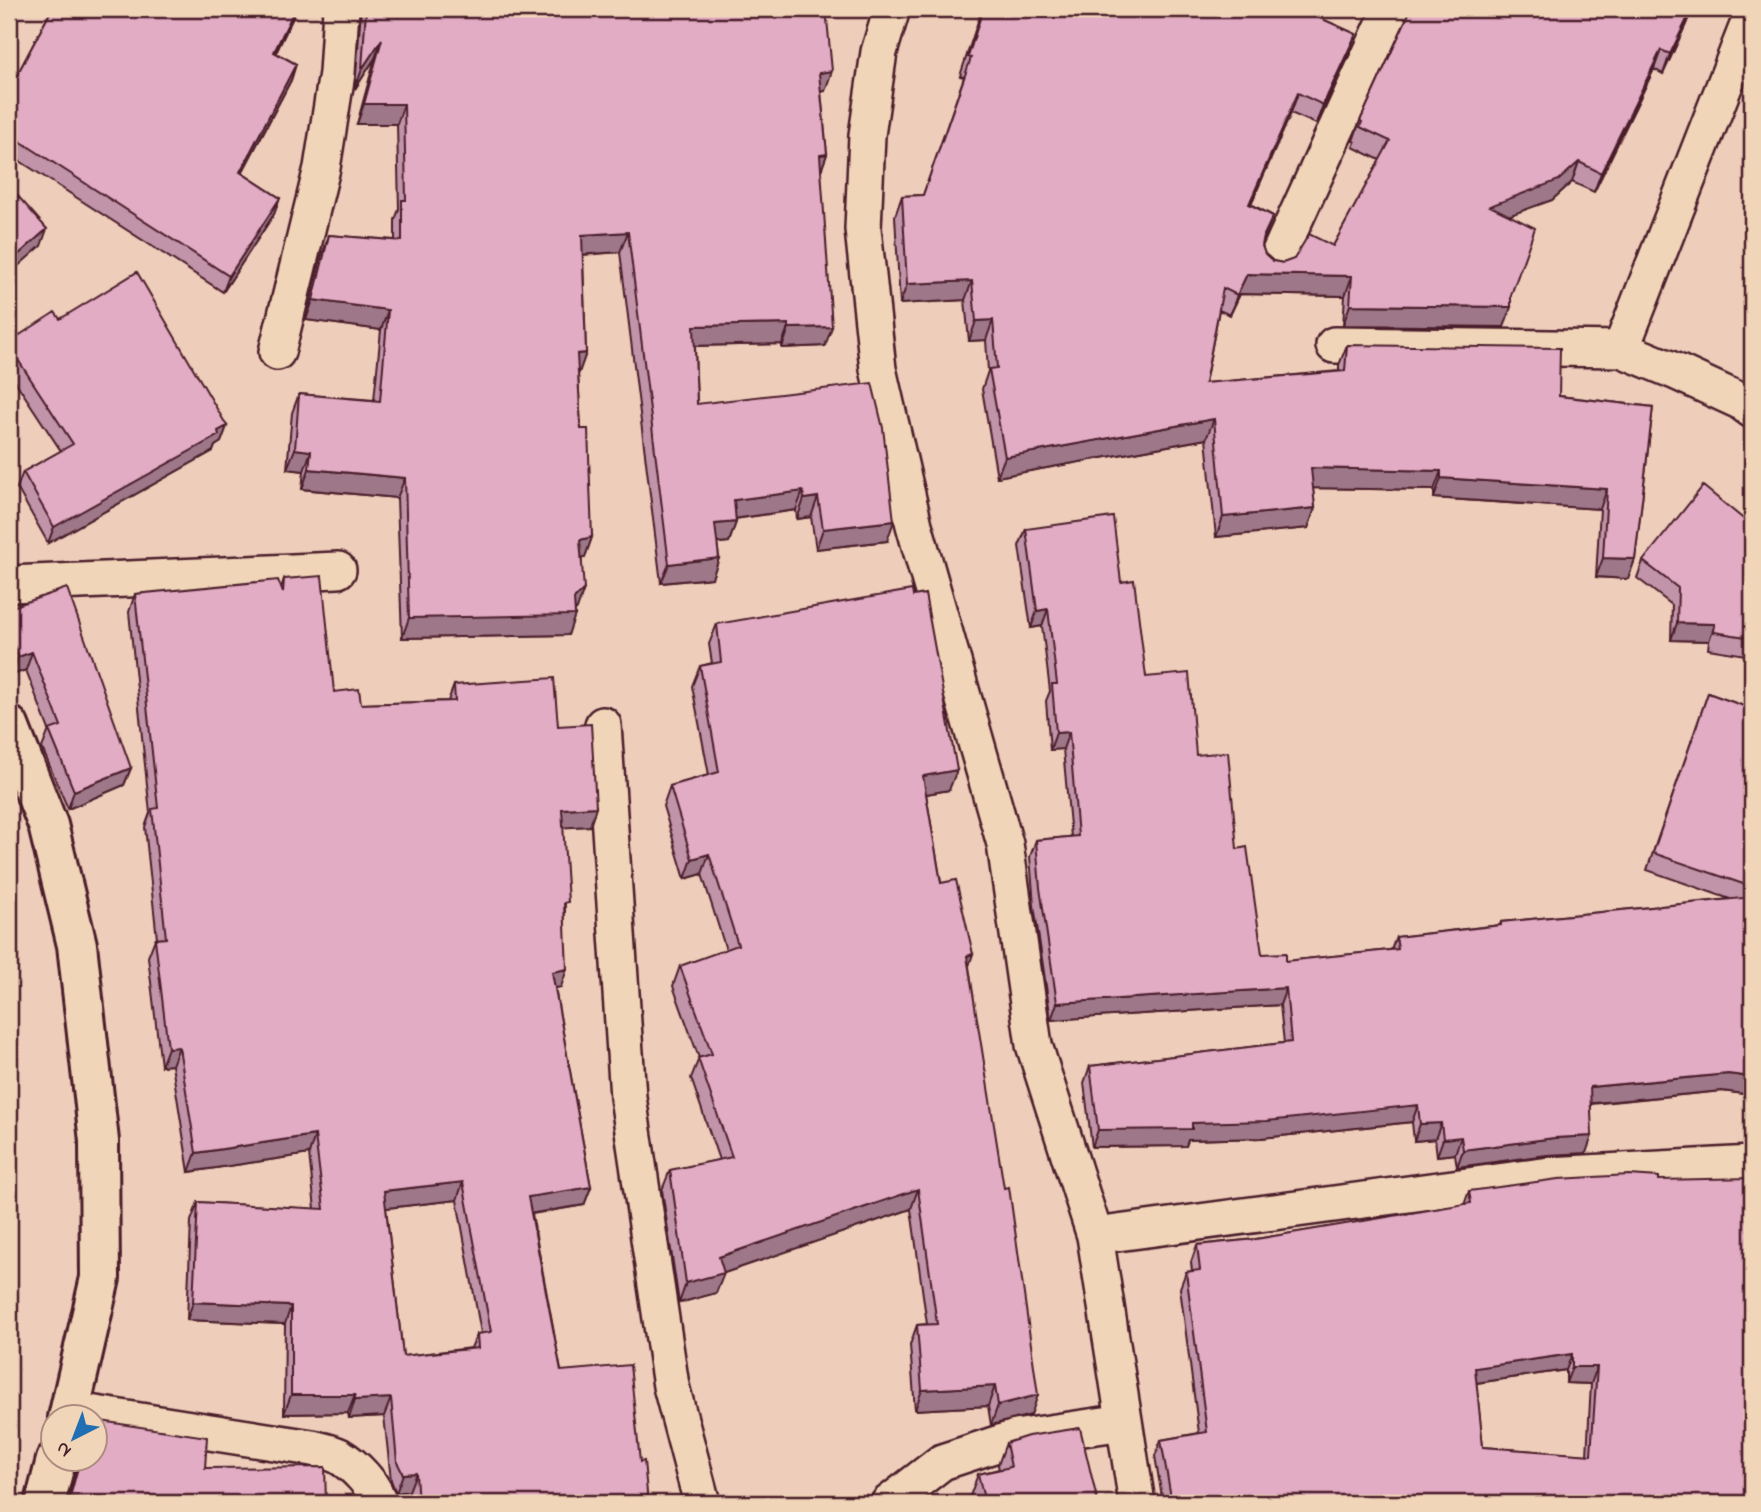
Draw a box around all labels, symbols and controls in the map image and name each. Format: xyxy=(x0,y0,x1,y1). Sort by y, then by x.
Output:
north arrow xyxy=(38,1404,108,1474)
text: N xyxy=(50,1434,78,1463)

